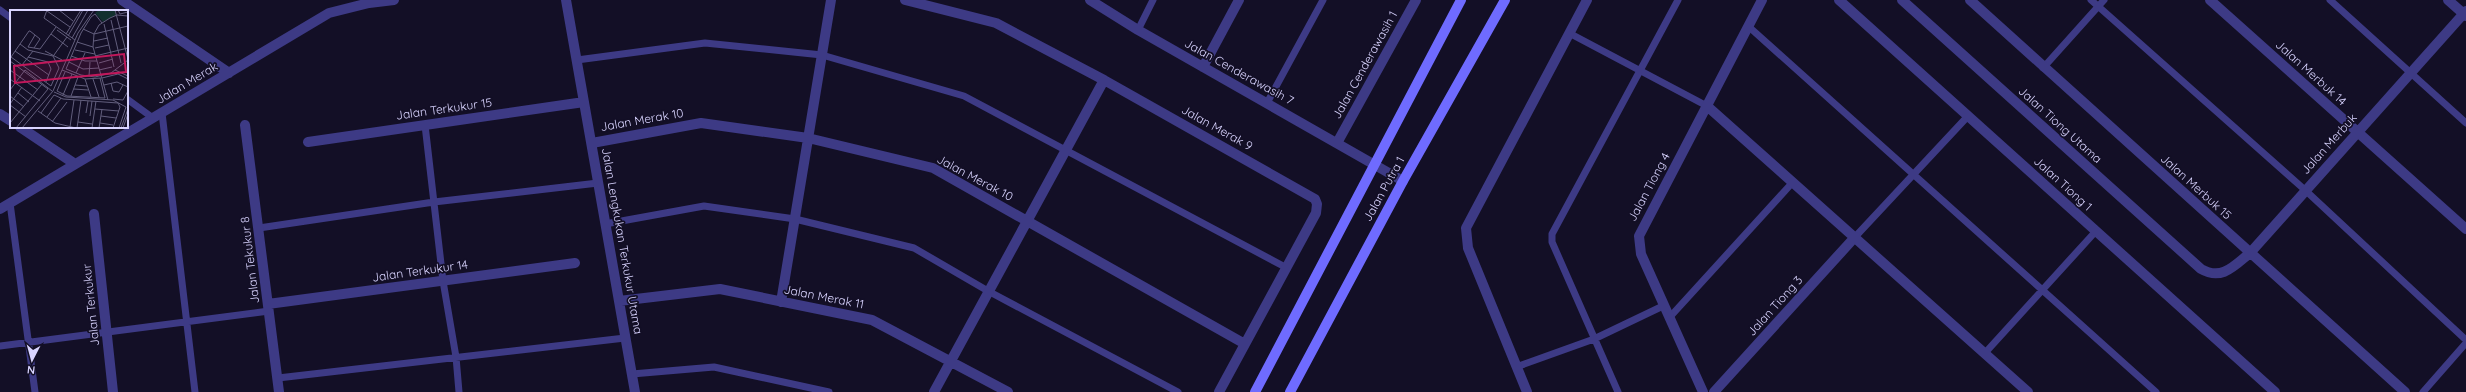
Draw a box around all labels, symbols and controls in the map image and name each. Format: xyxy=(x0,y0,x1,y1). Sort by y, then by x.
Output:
street label: Jalan Cenderawasih 1 xyxy=(1329,8,1400,121)
inset map xyxy=(10,10,128,128)
street label: Jalan Cenderawasih 7 xyxy=(1182,35,1296,108)
street label: Jalan Merbuk 14 xyxy=(2273,37,2350,108)
street label: Jalan Merak xyxy=(153,58,220,107)
street label: Jalan Tiong Utama xyxy=(2015,83,2105,166)
street label: Jalan Terkukur 15 xyxy=(395,94,493,123)
street label: Jalan Merak 9 xyxy=(1179,102,1256,153)
street label: Jalan Merak 10 xyxy=(599,105,685,134)
street label: Jalan Merbuk xyxy=(2298,110,2360,177)
street label: Jalan Lengkukan Terkukur Utama xyxy=(599,147,646,335)
street label: Jalan Tiong 4 xyxy=(1624,150,1673,224)
street label: Jalan Merak 10 xyxy=(935,151,1016,204)
street label: Jalan Merbuk 15 xyxy=(2158,151,2235,222)
street label: Jalan Tiong 1 xyxy=(2031,153,2096,214)
street label: Jalan Putra 1 xyxy=(1360,154,1408,224)
street label: Jalan Tekukur 8 xyxy=(237,216,262,305)
street label: Jalan Terkukur 14 xyxy=(371,256,469,285)
street label: Jalan Terkukur xyxy=(79,263,102,347)
street label: Jalan Tiong 3 xyxy=(1744,273,1805,339)
street label: Jalan Merak 11 xyxy=(783,281,865,312)
north arrow xyxy=(12,340,52,380)
text: N xyxy=(26,363,36,377)

